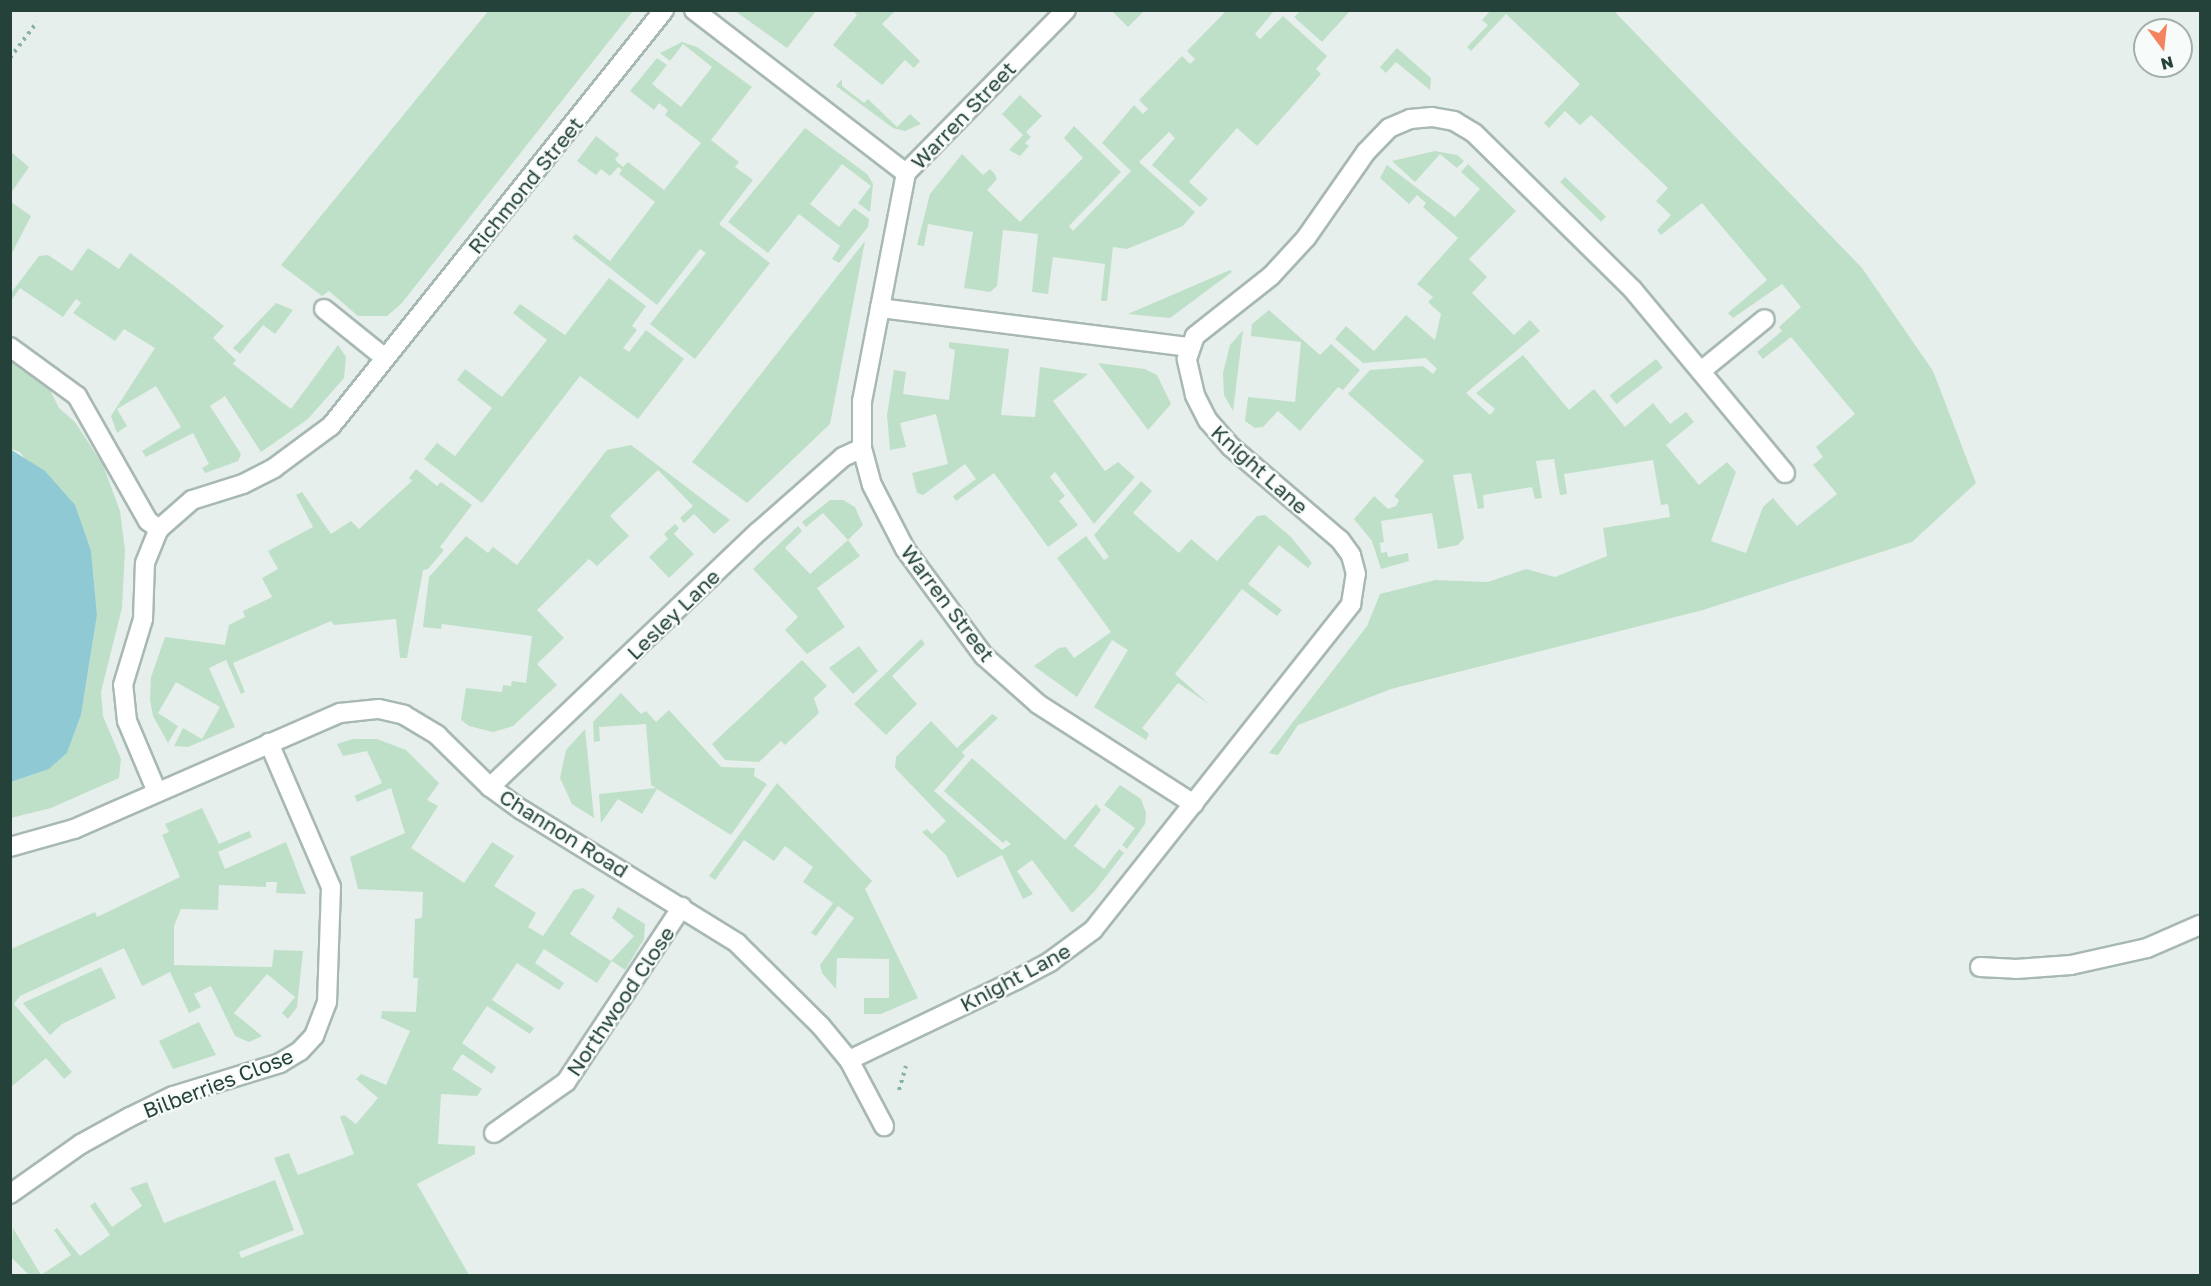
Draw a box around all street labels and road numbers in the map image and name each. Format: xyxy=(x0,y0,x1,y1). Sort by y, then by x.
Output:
street label: Warren Street xyxy=(905,56,1021,174)
street label: Richmond Street xyxy=(462,112,588,258)
street label: Knight Lane xyxy=(1206,419,1314,519)
street label: Warren Street xyxy=(896,540,1000,666)
street label: Lesley Lane xyxy=(621,563,725,665)
street label: Channon Road xyxy=(495,783,633,883)
street label: Northwood Close xyxy=(561,921,679,1081)
street label: Knight Lane xyxy=(955,937,1075,1017)
street label: Bilberries Close xyxy=(139,1043,297,1123)

